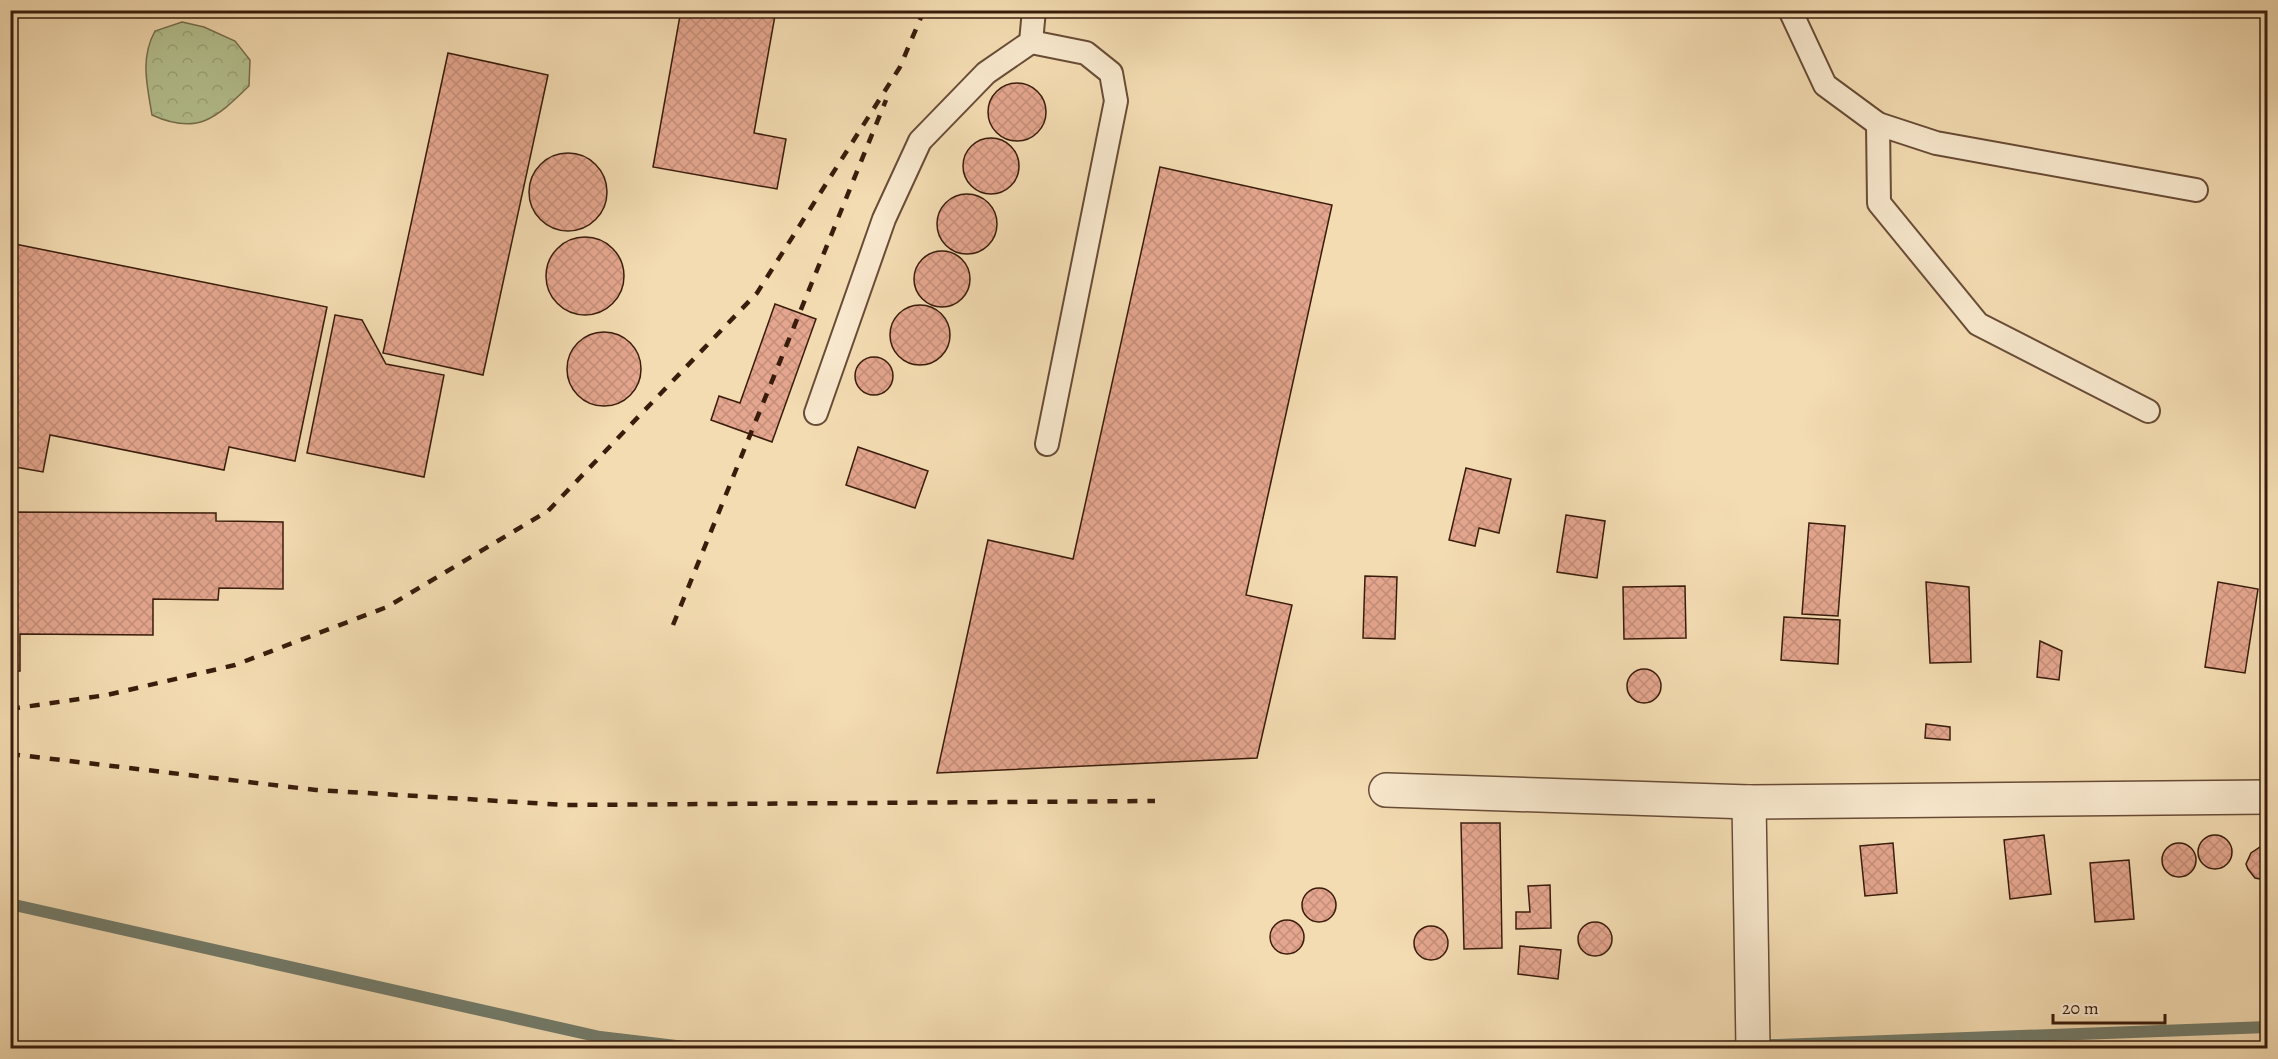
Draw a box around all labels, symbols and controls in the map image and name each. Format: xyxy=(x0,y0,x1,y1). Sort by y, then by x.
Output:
scale bar xyxy=(2053,987,2166,1025)
text: 20 m xyxy=(2062,996,2099,1020)

